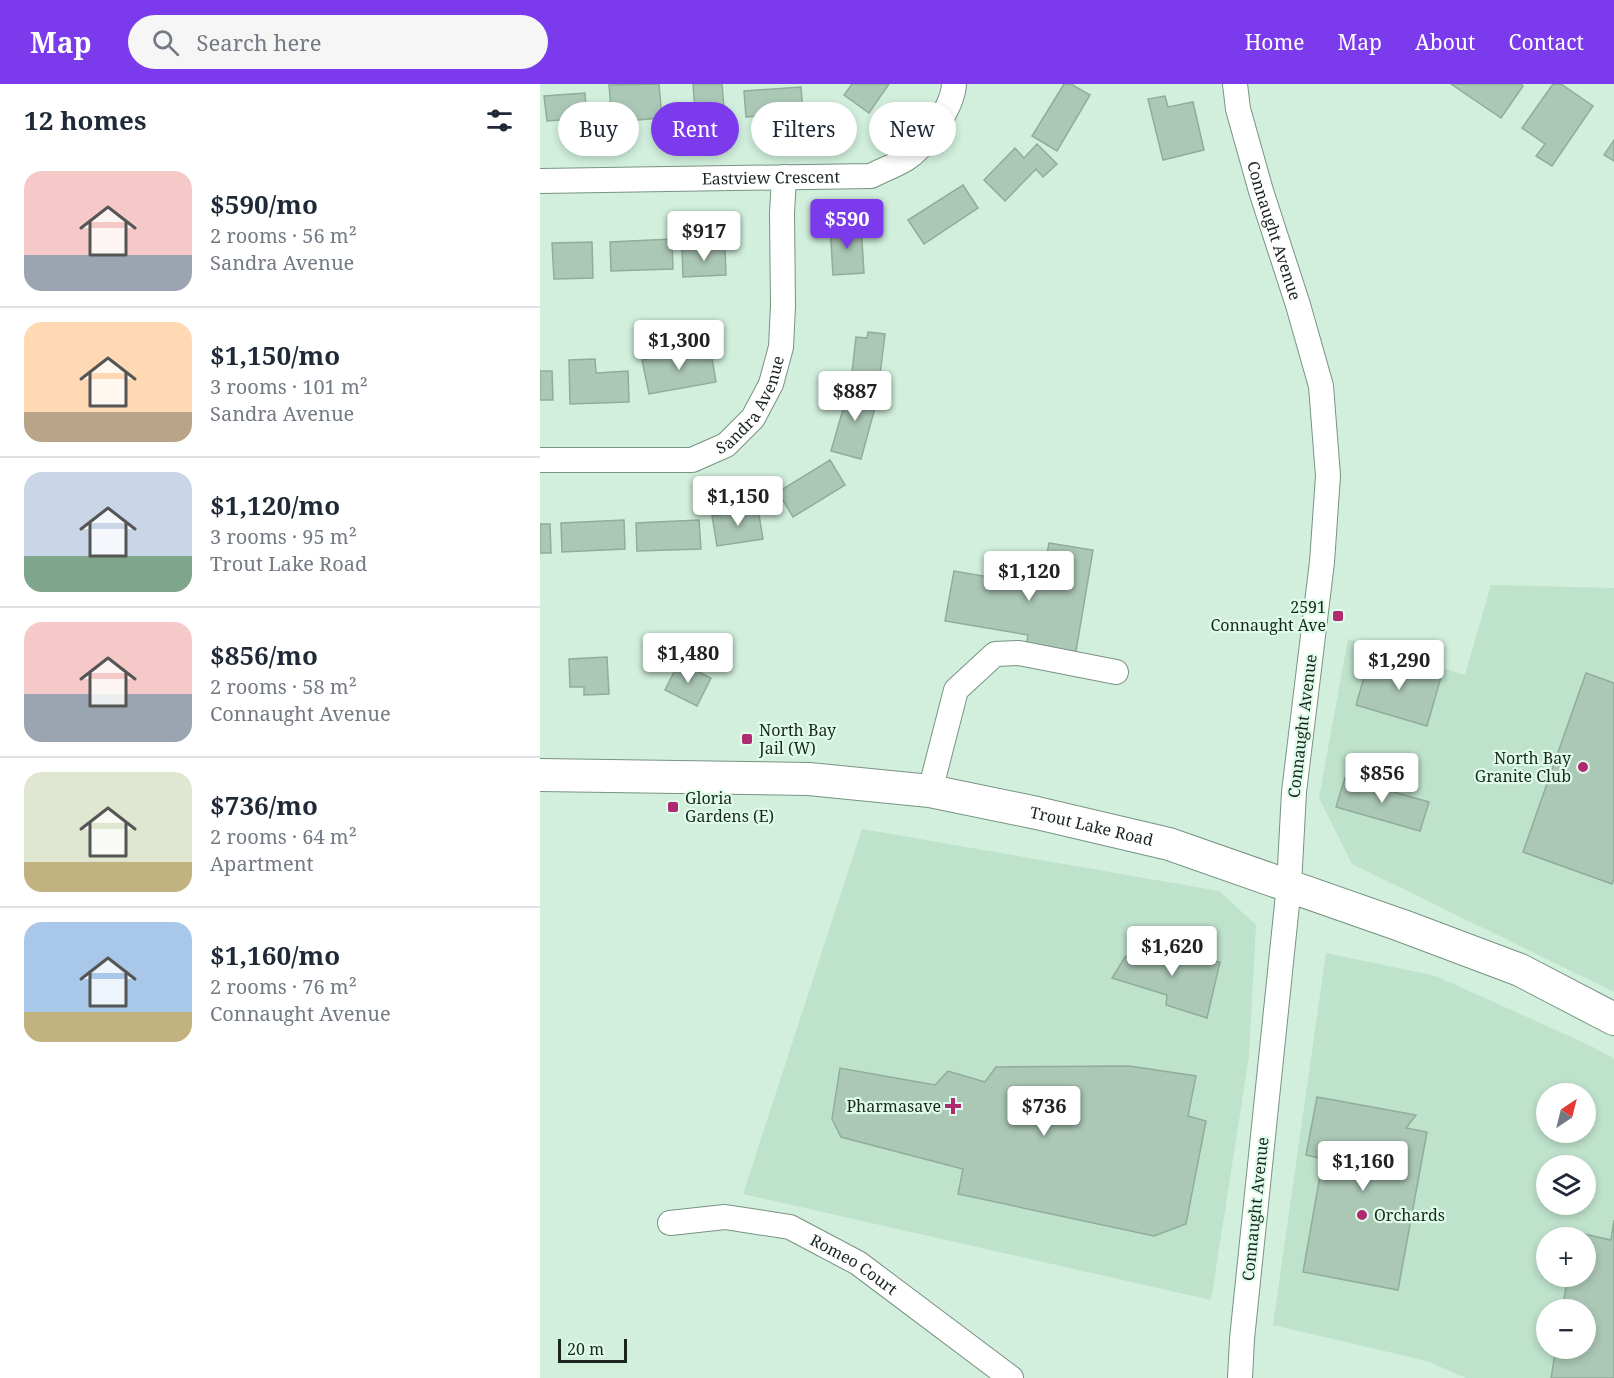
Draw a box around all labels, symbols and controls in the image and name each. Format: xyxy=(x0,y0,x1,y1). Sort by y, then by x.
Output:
search box xyxy=(128,15,548,69)
text: Map xyxy=(30,23,92,61)
icon: search xyxy=(149,26,182,59)
text: Search here xyxy=(197,27,321,57)
text: Home xyxy=(1245,28,1305,56)
text: Map xyxy=(1338,28,1382,56)
text: About xyxy=(1415,28,1476,56)
text: Contact xyxy=(1509,28,1584,56)
text: 12 homes xyxy=(24,102,146,138)
chip: Buy xyxy=(558,102,639,156)
chip: Rent xyxy=(651,102,739,156)
chip: Filters xyxy=(751,102,857,156)
chip: New xyxy=(869,102,956,156)
icon: filters xyxy=(483,104,516,137)
street label: Connaught Avenue xyxy=(1242,158,1307,303)
street label: Eastview Crescent xyxy=(702,165,841,190)
text: $590/mo xyxy=(210,186,318,222)
icon: home xyxy=(72,195,144,267)
pin: $590 xyxy=(811,199,883,250)
text: $590 xyxy=(824,205,870,232)
pin: $917 xyxy=(668,211,740,262)
text: $917 xyxy=(681,217,727,244)
text: 2 rooms · 56 m² xyxy=(210,222,357,249)
text: Sandra Avenue xyxy=(210,249,354,276)
pin: $1,300 xyxy=(630,320,728,371)
text: $1,300 xyxy=(648,326,710,353)
text: $1,150/mo xyxy=(210,337,340,373)
icon: home xyxy=(72,346,144,418)
street label: Sandra Avenue xyxy=(712,353,789,459)
pin: $887 xyxy=(819,371,891,422)
text: 3 rooms · 101 m² xyxy=(210,373,368,400)
text: $887 xyxy=(832,377,878,404)
text: Sandra Avenue xyxy=(210,400,354,427)
pin: $1,150 xyxy=(689,476,787,527)
text: $1,150 xyxy=(707,482,769,509)
text: $1,120/mo xyxy=(210,487,340,523)
icon: home xyxy=(72,496,144,568)
text: 3 rooms · 95 m² xyxy=(210,523,357,550)
text: Trout Lake Road xyxy=(210,550,367,577)
pin: $1,120 xyxy=(980,551,1078,602)
text: $1,120 xyxy=(998,557,1060,584)
place label: 2591 Connaught Ave xyxy=(1210,596,1326,636)
marker: 2591 Connaught Ave xyxy=(1331,609,1345,623)
pin: $1,480 xyxy=(639,633,737,684)
text: $856/mo xyxy=(210,637,318,673)
text: $1,480 xyxy=(657,639,719,666)
pin: $1,290 xyxy=(1350,640,1448,691)
icon: home xyxy=(72,646,144,718)
text: $1,290 xyxy=(1368,646,1430,673)
street label: Connaught Avenue xyxy=(1282,653,1322,799)
text: 2 rooms · 58 m² xyxy=(210,673,357,700)
text: Connaught Avenue xyxy=(210,700,391,727)
place label: North Bay Jail (W) xyxy=(758,719,837,759)
marker: North Bay Jail (W) xyxy=(740,732,754,746)
place label: North Bay Granite Club xyxy=(1475,747,1572,787)
pin: $856 xyxy=(1346,753,1418,804)
text: $856 xyxy=(1359,759,1405,786)
marker: North Bay Granite Club xyxy=(1576,760,1590,774)
text: $736/mo xyxy=(210,787,318,823)
place label: Gloria Gardens (E) xyxy=(685,787,774,827)
icon: home xyxy=(72,796,144,868)
marker: Gloria Gardens (E) xyxy=(666,800,680,814)
street label: Trout Lake Road xyxy=(1028,801,1156,851)
text: 2 rooms · 64 m² xyxy=(210,823,357,850)
text: Apartment xyxy=(210,850,314,877)
pin: $1,620 xyxy=(1123,926,1221,977)
text: $1,620 xyxy=(1141,932,1203,959)
text: $1,160/mo xyxy=(210,937,340,973)
icon: home xyxy=(72,946,144,1018)
text: 2 rooms · 76 m² xyxy=(210,973,357,1000)
text: Connaught Avenue xyxy=(210,1000,391,1027)
north arrow xyxy=(1536,1083,1596,1143)
map controls xyxy=(1536,1083,1596,1359)
pin: $736 xyxy=(1008,1086,1080,1137)
text: $736 xyxy=(1021,1092,1067,1119)
place label: Pharmasave xyxy=(846,1095,941,1117)
marker: Pharmasave xyxy=(946,1099,960,1113)
street label: Connaught Avenue xyxy=(1237,1136,1273,1282)
pin: $1,160 xyxy=(1314,1141,1412,1192)
text: $1,160 xyxy=(1332,1147,1394,1174)
button: layers xyxy=(1536,1155,1596,1215)
place label: Orchards xyxy=(1374,1204,1445,1226)
marker: Orchards xyxy=(1355,1208,1369,1222)
button: + xyxy=(1536,1227,1596,1287)
street label: Romeo Court xyxy=(806,1229,902,1300)
button: − xyxy=(1536,1299,1596,1359)
scale bar xyxy=(558,1336,627,1364)
text: 20 m xyxy=(567,1338,604,1360)

